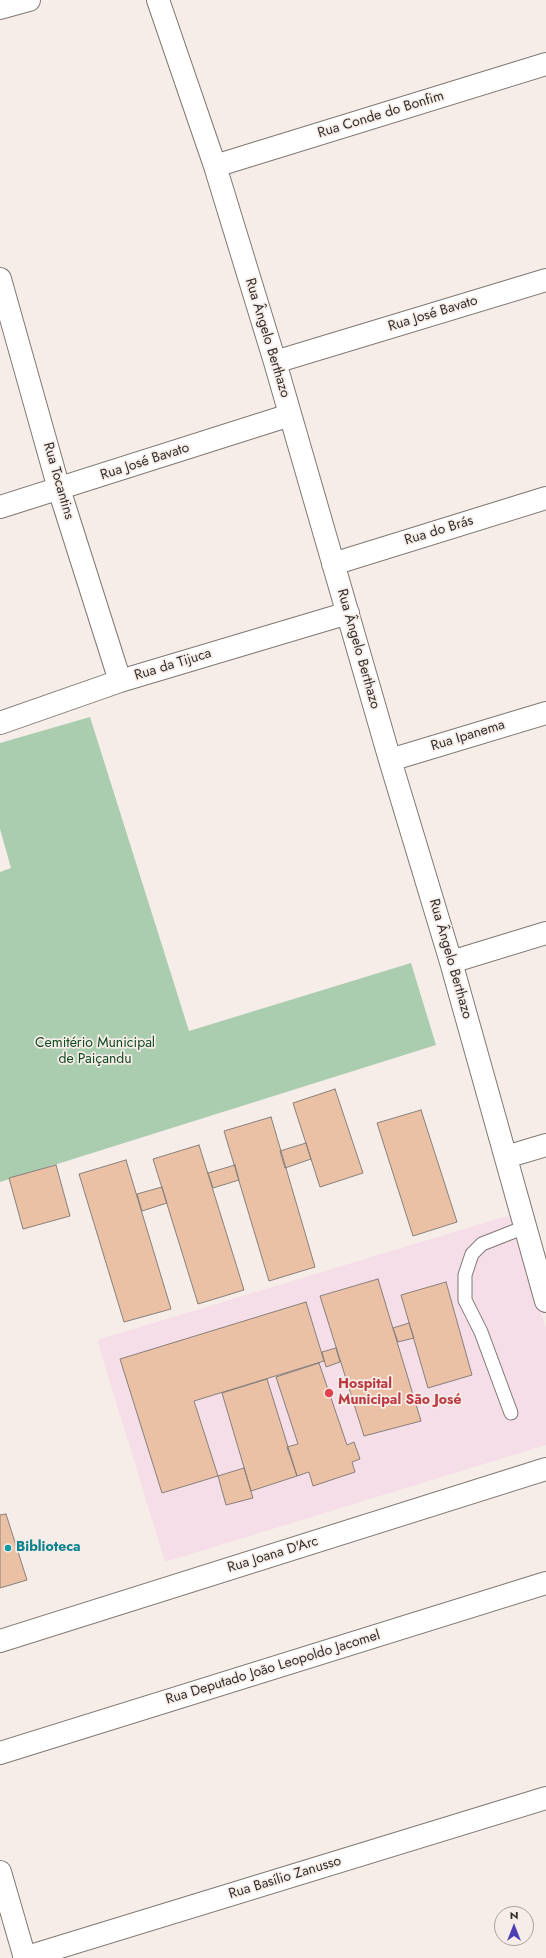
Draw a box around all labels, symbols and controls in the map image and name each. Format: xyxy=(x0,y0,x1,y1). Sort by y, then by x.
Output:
street label: Rua Conde do Bonfim xyxy=(316,88,446,142)
street label: Rua Ângelo Berthazo xyxy=(241,276,293,400)
street label: Rua José Bavato xyxy=(386,292,480,336)
street label: Rua Tocantins xyxy=(39,440,77,522)
street label: Rua José Bavato xyxy=(98,440,192,484)
street label: Rua do Brás xyxy=(403,513,475,549)
street label: Rua Ângelo Berthazo xyxy=(333,587,383,711)
street label: Rua da Tijuca xyxy=(133,645,213,685)
street label: Rua Ipanema xyxy=(429,717,507,755)
street label: Rua Ângelo Berthazo xyxy=(425,897,475,1021)
park label: Cemitério Municipal de Paiçandu xyxy=(35,1036,155,1068)
place label: Hospital Municipal São José xyxy=(338,1377,461,1410)
marker: Hospital Municipal São José xyxy=(323,1387,335,1399)
street label: Rua Joana D'Arc xyxy=(226,1533,320,1577)
place label: Biblioteca xyxy=(16,1540,81,1556)
marker: Biblioteca xyxy=(3,1543,13,1553)
street label: Rua Deputado João Leopoldo Jacomel xyxy=(164,1627,382,1709)
street label: Rua Basílio Zanusso xyxy=(227,1853,343,1903)
north arrow xyxy=(494,1906,534,1946)
text: N xyxy=(510,1907,518,1923)

